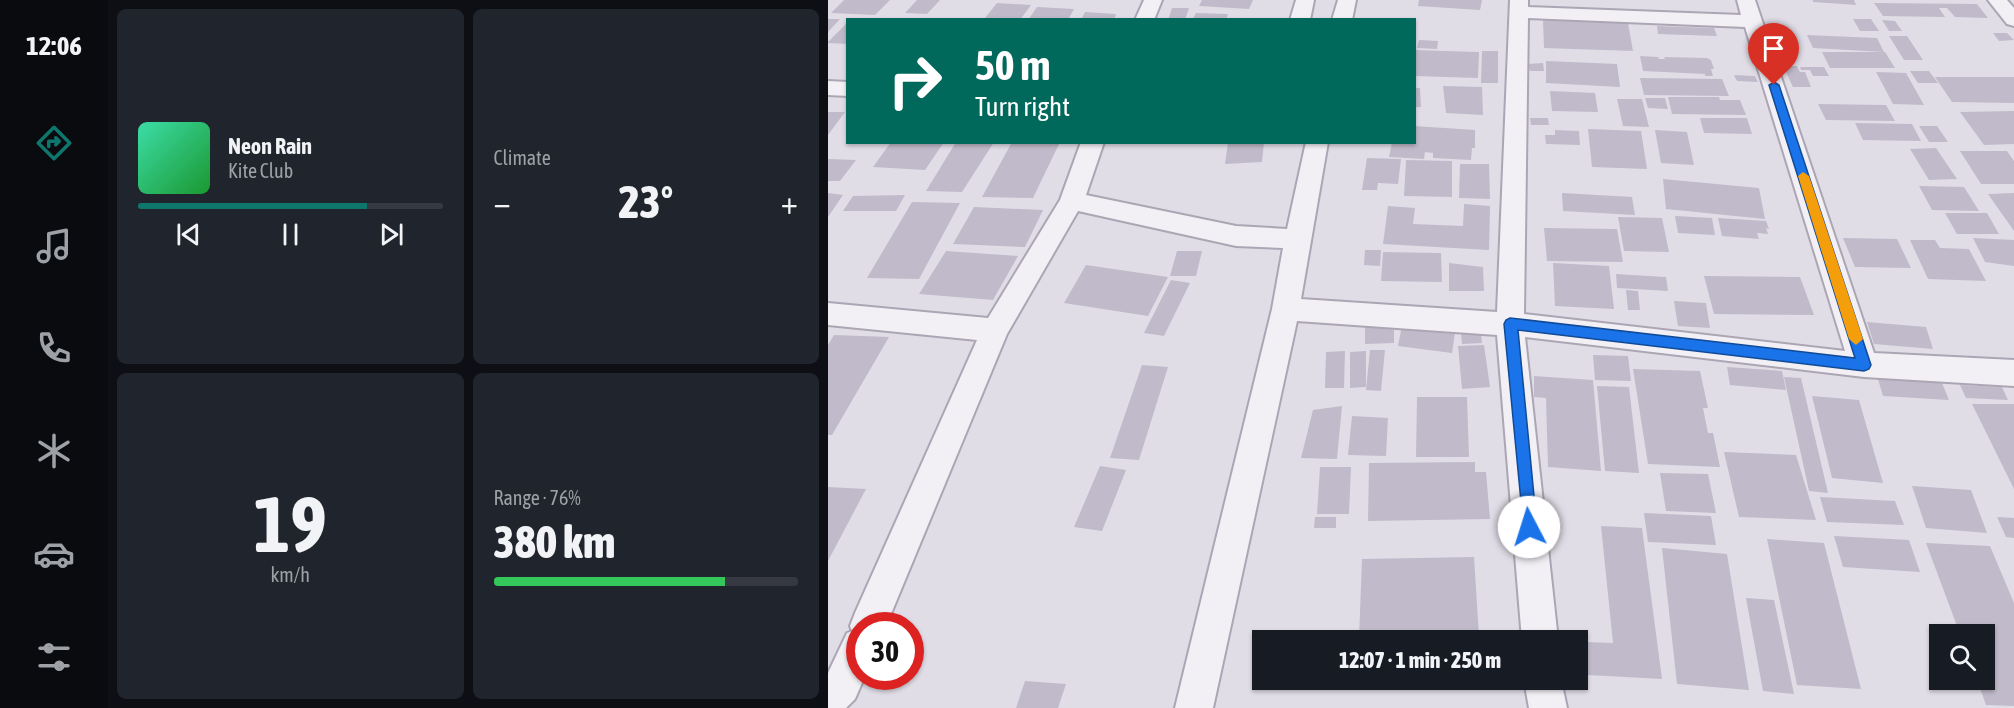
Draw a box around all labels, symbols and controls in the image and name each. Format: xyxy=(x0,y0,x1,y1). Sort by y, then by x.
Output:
pin xyxy=(1748,23,1799,85)
text: 12:06 xyxy=(26,30,82,61)
icon: arrive xyxy=(1757,32,1790,65)
text: 50 m xyxy=(975,41,1050,89)
icon: right xyxy=(876,42,954,120)
text: Turn right xyxy=(975,91,1070,122)
icon: directions xyxy=(33,122,75,164)
text: Neon Rain xyxy=(228,133,312,159)
text: Climate xyxy=(494,146,551,169)
text: Kite Club xyxy=(228,159,293,182)
text: 23° xyxy=(618,176,673,228)
text: − xyxy=(494,183,511,221)
text: + xyxy=(781,183,798,221)
icon: previous xyxy=(172,218,205,251)
icon: pause xyxy=(274,218,307,251)
icon: next xyxy=(375,218,408,251)
icon: music xyxy=(33,225,75,267)
icon: phone xyxy=(33,327,75,369)
icon: climate xyxy=(33,430,75,472)
text: 19 xyxy=(254,479,327,569)
text: Range · 76% xyxy=(494,486,581,509)
position arrow xyxy=(1497,495,1561,559)
text: 380 km xyxy=(494,516,615,568)
icon: car xyxy=(33,533,75,575)
text: km/h xyxy=(270,563,310,586)
speed limit sign: 30 xyxy=(846,612,924,690)
map controls xyxy=(1929,624,1995,690)
button: search xyxy=(1929,624,1995,690)
icon: filters xyxy=(33,636,75,678)
text: 12:07 · 1 min · 250 m xyxy=(1339,647,1501,673)

